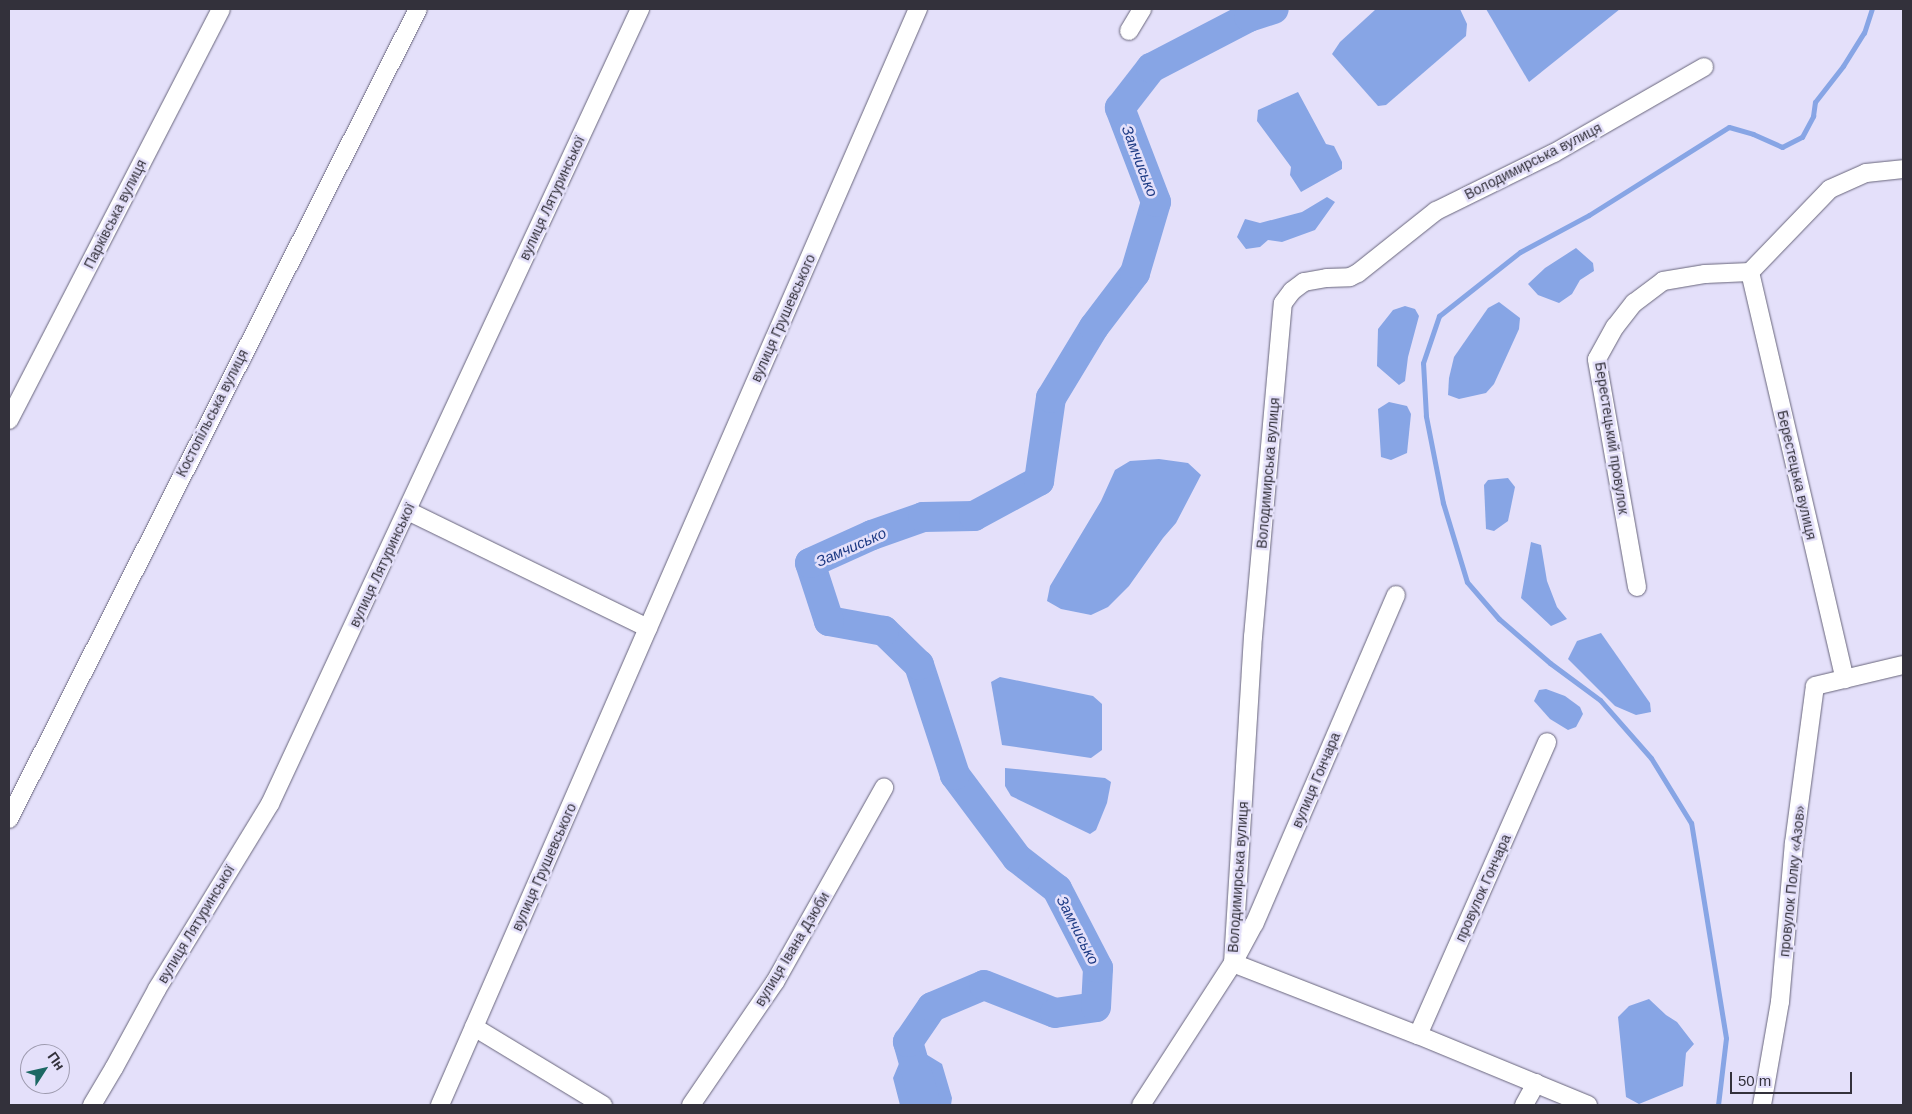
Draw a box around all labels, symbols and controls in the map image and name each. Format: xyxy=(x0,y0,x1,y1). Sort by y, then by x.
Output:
street label: Володимирська вулиця xyxy=(1462,119,1604,203)
water label: Замчисько xyxy=(1118,123,1162,199)
street label: вулиця Лятуринської xyxy=(516,133,588,263)
street label: Парківська вулиця xyxy=(80,157,150,271)
street label: вулиця Грушевського xyxy=(747,252,819,384)
street label: Костопільська вулиця xyxy=(173,346,251,480)
street label: Берестецький провулок xyxy=(1592,361,1632,515)
street label: Володимирська вулиця xyxy=(1253,397,1283,549)
street label: Берестецька вулиця xyxy=(1774,409,1820,541)
street label: вулиця Лятуринської xyxy=(346,500,418,630)
water label: Замчисько xyxy=(813,524,889,570)
street label: вулиця Гончара xyxy=(1288,730,1344,830)
street label: вулиця Грушевського xyxy=(508,801,580,933)
street label: Володимирська вулиця xyxy=(1224,801,1252,953)
street label: провулок Полку «Азов» xyxy=(1776,804,1808,958)
street label: провулок Гончара xyxy=(1452,832,1514,944)
street label: вулиця Лятуринської xyxy=(154,862,238,986)
street label: вулиця Івана Дзюби xyxy=(751,889,833,1009)
water label: Замчисько xyxy=(1053,893,1103,967)
north arrow xyxy=(20,1044,70,1094)
text: Пн xyxy=(45,1049,68,1073)
scale bar xyxy=(1732,1062,1854,1094)
text: 50 m xyxy=(1738,1072,1771,1089)

